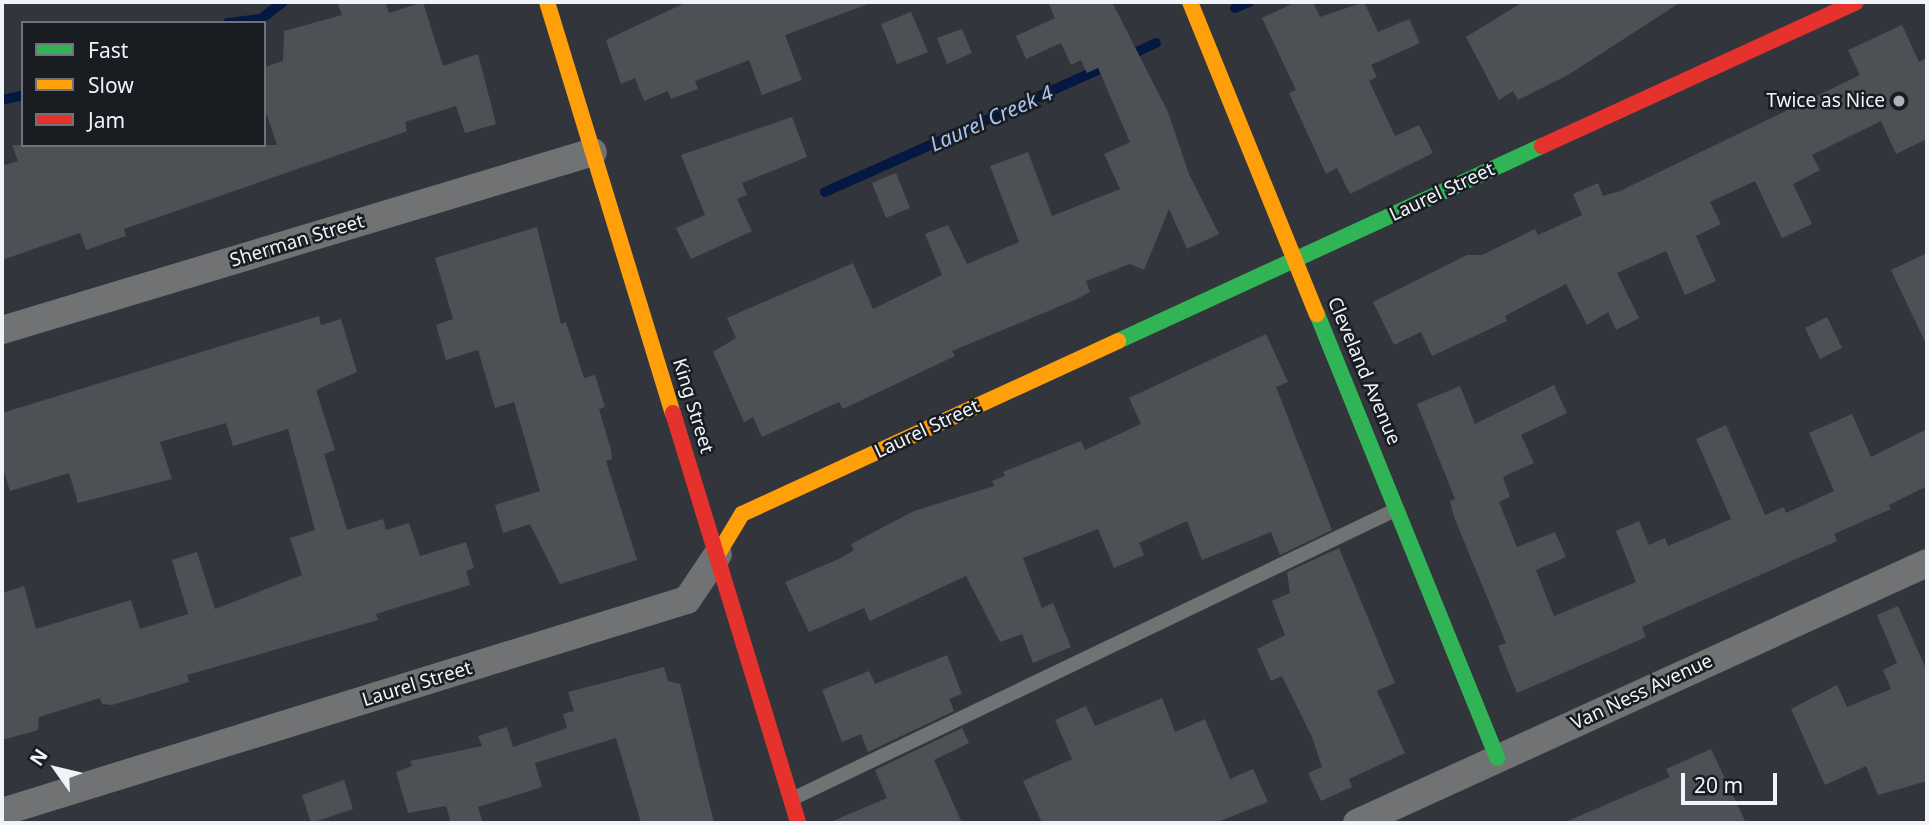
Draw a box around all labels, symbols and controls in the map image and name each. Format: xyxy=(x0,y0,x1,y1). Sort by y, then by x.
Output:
legend xyxy=(21,21,266,147)
text: Fast xyxy=(88,36,128,64)
text: Slow xyxy=(88,71,134,99)
water label: Laurel Creek 4 xyxy=(926,80,1056,156)
place label: Twice as Nice xyxy=(1766,90,1885,112)
marker: Twice as Nice xyxy=(1891,93,1907,109)
text: Jam xyxy=(88,106,125,134)
street label: Laurel Street xyxy=(1386,158,1498,226)
street label: Sherman Street xyxy=(227,210,367,272)
street label: Cleveland Avenue xyxy=(1323,294,1405,448)
street label: King Street xyxy=(668,356,718,456)
street label: Laurel Street xyxy=(871,395,983,463)
street label: Van Ness Avenue xyxy=(1568,649,1716,735)
street label: Laurel Street xyxy=(359,657,475,711)
north arrow xyxy=(21,734,91,804)
text: N xyxy=(23,744,54,771)
scale bar xyxy=(1684,758,1780,802)
text: 20 m xyxy=(1694,771,1743,799)

